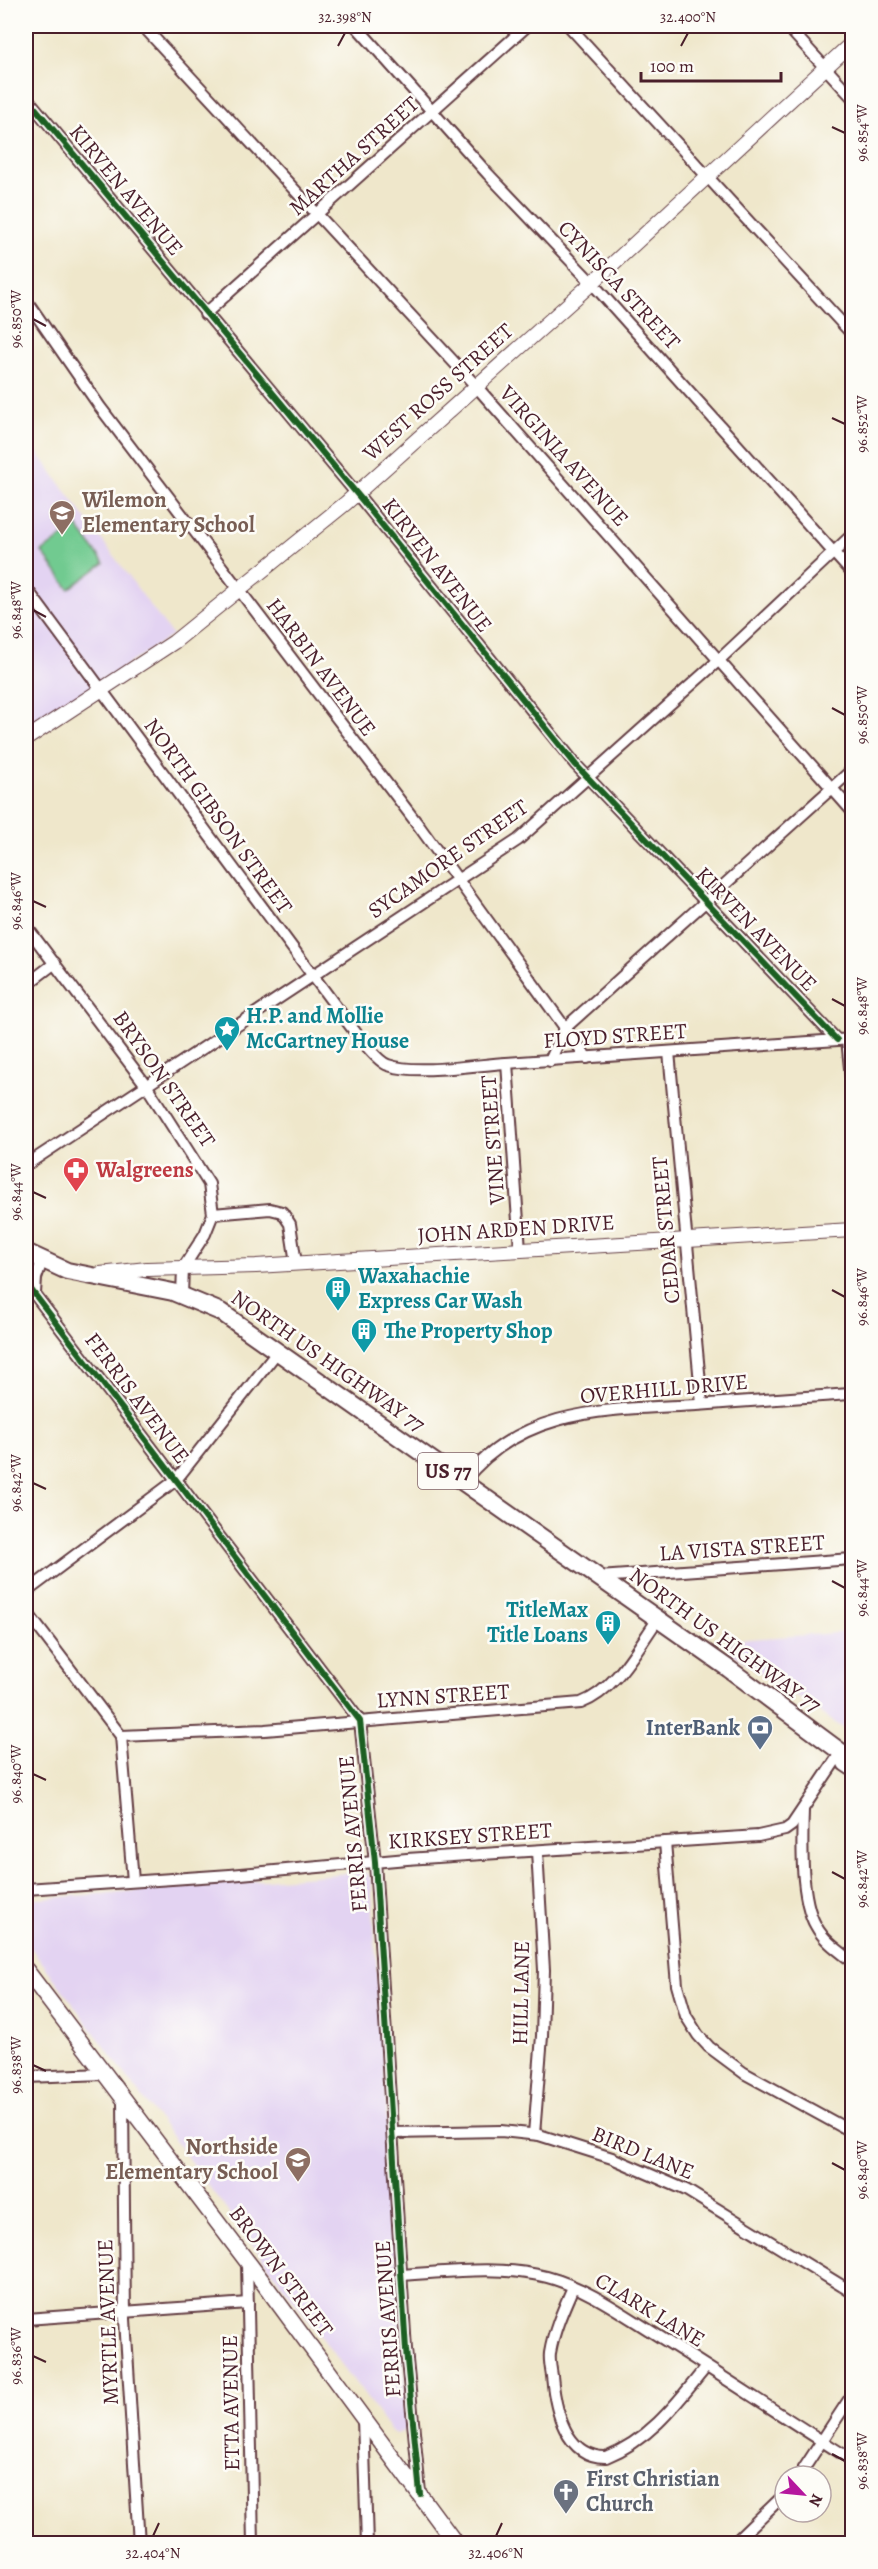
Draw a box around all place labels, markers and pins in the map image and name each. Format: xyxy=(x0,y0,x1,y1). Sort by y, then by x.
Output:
place label: Wilemon Elementary School xyxy=(81,485,255,540)
school or university icon: Wilemon Elementary School xyxy=(47,498,77,536)
place label: H.P. and Mollie McCartney House xyxy=(246,1001,409,1056)
place icon: H.P. and Mollie McCartney House xyxy=(212,1014,242,1052)
pharmacy icon: Walgreens xyxy=(61,1155,91,1193)
place label: Walgreens xyxy=(95,1155,194,1185)
place label: Waxahachie Express Car Wash xyxy=(357,1261,523,1316)
building icon: Waxahachie Express Car Wash xyxy=(323,1274,353,1312)
building icon: The Property Shop xyxy=(349,1316,379,1354)
place label: The Property Shop xyxy=(384,1316,553,1346)
place label: TitleMax Title Loans xyxy=(487,1595,588,1650)
building icon: TitleMax Title Loans xyxy=(593,1608,623,1646)
place label: InterBank xyxy=(646,1713,741,1743)
bank icon: InterBank xyxy=(745,1713,775,1751)
place label: Northside Elementary School xyxy=(105,2132,278,2187)
school or university icon: Northside Elementary School xyxy=(283,2145,313,2183)
place label: First Christian Church xyxy=(586,2464,720,2519)
church icon: First Christian Church xyxy=(551,2477,581,2515)

